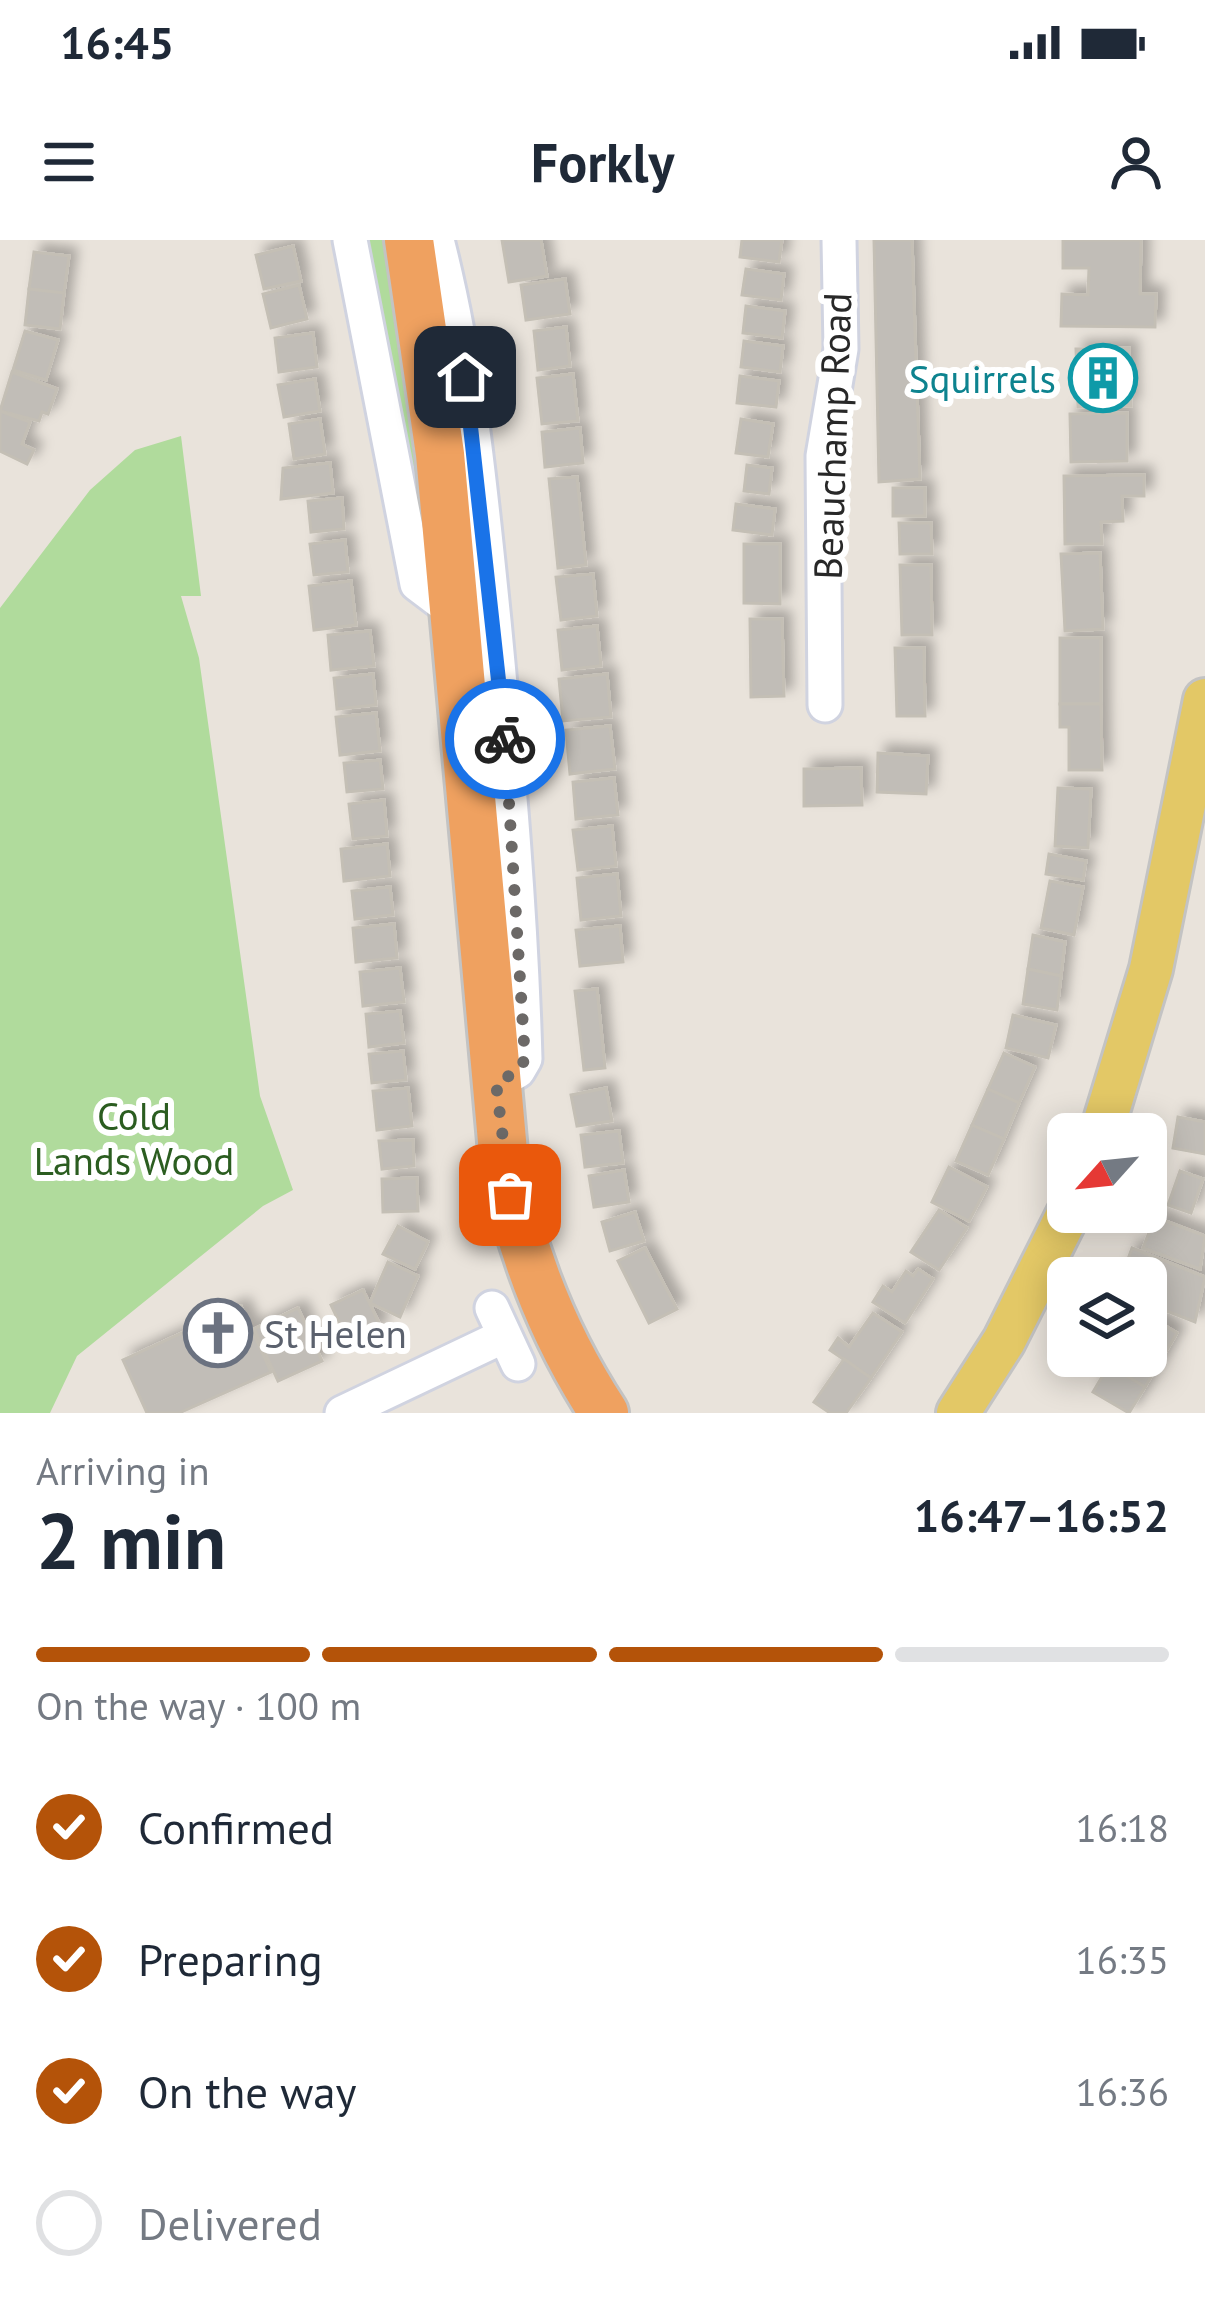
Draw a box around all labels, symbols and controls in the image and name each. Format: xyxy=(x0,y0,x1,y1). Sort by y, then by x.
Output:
text: 16:45 xyxy=(60,13,174,71)
text: Forkly xyxy=(531,127,674,197)
icon: menu xyxy=(36,129,102,195)
icon: person xyxy=(1103,129,1169,195)
street label: Beauchamp Road xyxy=(802,292,862,580)
pin xyxy=(414,326,516,428)
building icon: Squirrels xyxy=(1068,343,1138,413)
icon: home xyxy=(432,344,498,410)
place label: Squirrels xyxy=(909,353,1056,404)
courier xyxy=(445,679,565,799)
icon: bike xyxy=(472,706,538,772)
park label: Cold Lands Wood xyxy=(34,1090,234,1186)
north arrow xyxy=(1047,1113,1167,1233)
map controls xyxy=(1047,1113,1167,1377)
pin xyxy=(459,1144,561,1246)
icon: bag xyxy=(477,1162,543,1228)
button: layers xyxy=(1047,1257,1167,1377)
church icon: St Helen xyxy=(183,1298,253,1368)
place label: St Helen xyxy=(264,1308,407,1359)
text: Arriving in xyxy=(36,1445,210,1496)
text: 16:47–16:52 xyxy=(914,1486,1169,1544)
text: 2 min xyxy=(36,1490,226,1591)
text: On the way · 100 m xyxy=(36,1680,361,1731)
icon: check xyxy=(36,1794,102,1860)
text: Confirmed xyxy=(138,1798,334,1856)
text: 16:18 xyxy=(1075,1802,1169,1853)
icon: check xyxy=(36,1926,102,1992)
text: Preparing xyxy=(138,1930,323,1988)
text: 16:35 xyxy=(1075,1934,1169,1985)
icon: check xyxy=(36,2058,102,2124)
text: On the way xyxy=(138,2062,357,2120)
text: 16:36 xyxy=(1075,2066,1169,2117)
text: Delivered xyxy=(138,2194,322,2252)

